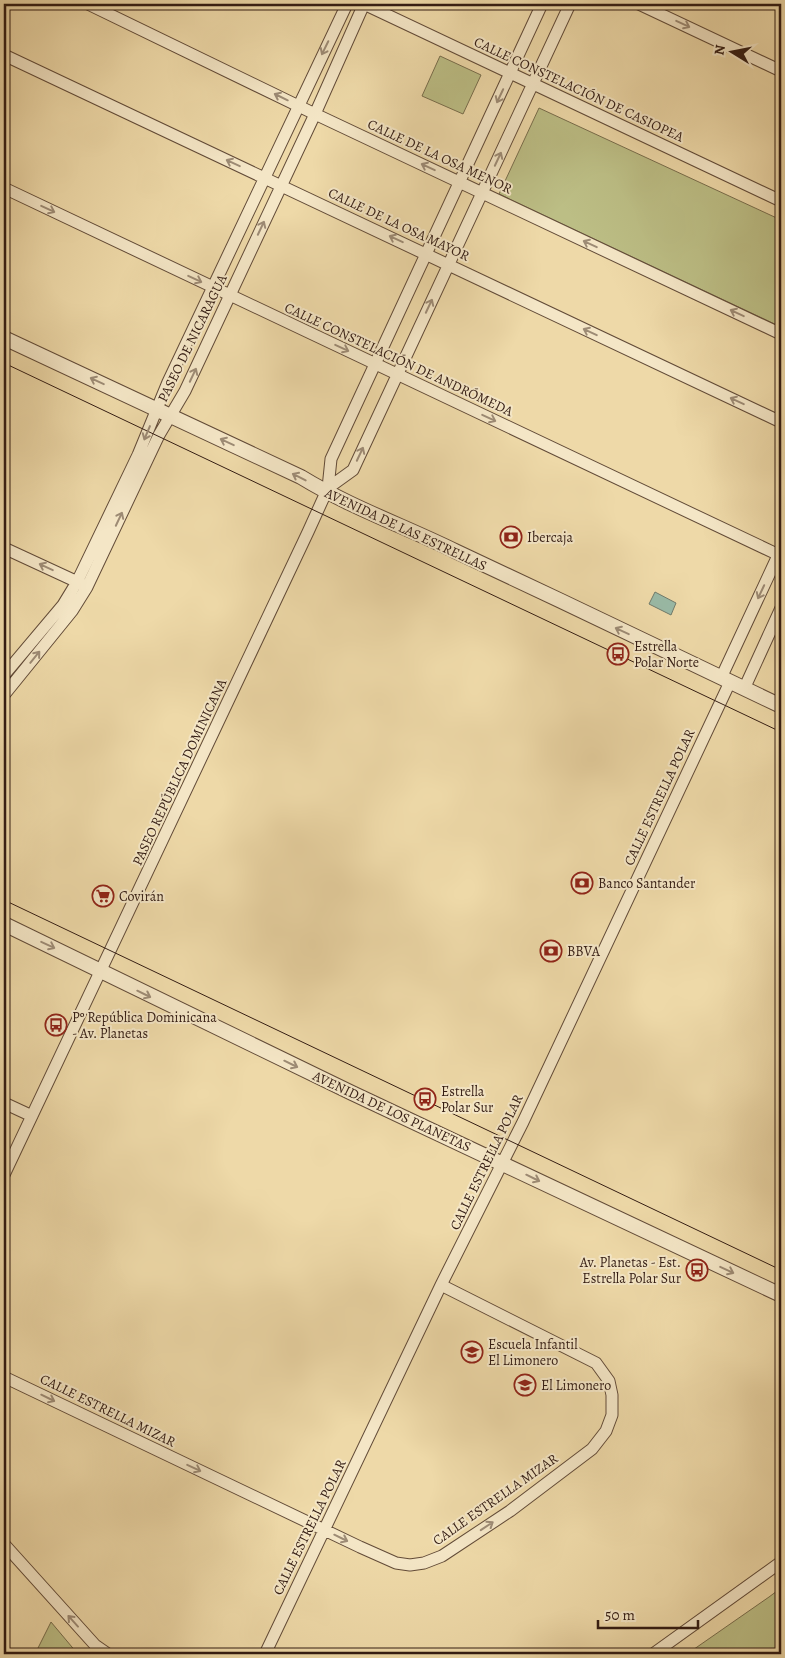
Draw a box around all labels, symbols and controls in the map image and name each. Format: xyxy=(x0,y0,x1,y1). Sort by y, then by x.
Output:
one-way arrow xyxy=(675,20,690,30)
north arrow xyxy=(708,28,758,78)
street label: CALLE CONSTELACIÓN DE CASIOPEA xyxy=(471,32,687,147)
one-way arrow xyxy=(320,40,330,55)
text: N xyxy=(709,43,730,57)
one-way arrow xyxy=(494,88,504,103)
one-way arrow xyxy=(274,92,289,101)
street label: CALLE DE LA OSA MENOR xyxy=(364,115,516,199)
one-way arrow xyxy=(493,152,503,167)
one-way arrow xyxy=(226,157,241,167)
one-way arrow xyxy=(421,161,436,171)
street label: CALLE DE LA OSA MAYOR xyxy=(325,183,473,266)
one-way arrow xyxy=(40,205,55,215)
one-way arrow xyxy=(256,220,266,235)
one-way arrow xyxy=(389,234,404,244)
one-way arrow xyxy=(583,238,598,248)
street label: PASEO DE NICARAGUA xyxy=(153,270,232,405)
one-way arrow xyxy=(187,274,202,284)
street label: CALLE CONSTELACIÓN DE ANDRÓMEDA xyxy=(281,298,517,421)
one-way arrow xyxy=(424,299,434,314)
one-way arrow xyxy=(730,308,745,317)
one-way arrow xyxy=(583,326,598,336)
one-way arrow xyxy=(334,343,349,353)
one-way arrow xyxy=(189,368,198,383)
one-way arrow xyxy=(90,376,105,385)
one-way arrow xyxy=(730,396,745,405)
one-way arrow xyxy=(481,413,496,423)
one-way arrow xyxy=(142,425,151,440)
one-way arrow xyxy=(220,437,235,447)
one-way arrow xyxy=(356,447,366,462)
one-way arrow xyxy=(292,472,307,481)
street label: AVENIDA DE LAS ESTRELLAS xyxy=(321,483,490,575)
one-way arrow xyxy=(114,512,124,527)
bank icon: Ibercaja xyxy=(499,525,523,549)
place label: Ibercaja xyxy=(527,528,573,547)
one-way arrow xyxy=(39,562,54,572)
one-way arrow xyxy=(755,584,765,599)
one-way arrow xyxy=(615,626,630,636)
place label: Estrella Polar Norte xyxy=(634,637,699,672)
bus stop icon: Estrella Polar Norte xyxy=(606,642,630,666)
one-way arrow xyxy=(29,651,40,664)
street label: PASEO REPÚBLICA DOMINICANA xyxy=(128,675,232,869)
street label: CALLE ESTRELLA POLAR xyxy=(619,725,700,869)
bank icon: Banco Santander xyxy=(570,871,594,895)
place label: Banco Santander xyxy=(598,874,696,893)
supermarket icon: Covirán xyxy=(91,884,115,908)
place label: Covirán xyxy=(119,887,164,906)
bank icon: BBVA xyxy=(539,939,563,963)
one-way arrow xyxy=(40,941,55,950)
place label: BBVA xyxy=(567,942,601,961)
one-way arrow xyxy=(136,989,151,999)
place label: Pº República Dominicana - Av. Planetas xyxy=(72,1008,217,1043)
bus stop icon: Pº República Dominicana - Av. Planetas xyxy=(44,1013,68,1037)
one-way arrow xyxy=(283,1059,298,1069)
street label: AVENIDA DE LOS PLANETAS xyxy=(309,1066,474,1157)
place label: Estrella Polar Sur xyxy=(441,1082,494,1117)
bus stop icon: Estrella Polar Sur xyxy=(413,1087,437,1111)
street label: CALLE ESTRELLA POLAR xyxy=(445,1091,528,1233)
one-way arrow xyxy=(525,1174,540,1183)
place label: Av. Planetas - Est. Estrella Polar Sur xyxy=(579,1253,682,1288)
bus stop icon: Av. Planetas - Est. Estrella Polar Sur xyxy=(685,1258,709,1282)
one-way arrow xyxy=(719,1265,734,1275)
place label: Escuela Infantil El Limonero xyxy=(488,1335,578,1370)
school or university icon: Escuela Infantil El Limonero xyxy=(460,1340,484,1364)
street label: CALLE ESTRELLA MIZAR xyxy=(37,1369,179,1452)
school or university icon: El Limonero xyxy=(513,1373,537,1397)
place label: El Limonero xyxy=(541,1376,611,1395)
one-way arrow xyxy=(40,1393,55,1403)
street label: CALLE ESTRELLA MIZAR xyxy=(429,1449,562,1550)
street label: CALLE ESTRELLA POLAR xyxy=(268,1456,351,1598)
one-way arrow xyxy=(186,1464,201,1474)
one-way arrow xyxy=(480,1521,494,1531)
one-way arrow xyxy=(333,1533,348,1543)
scale bar xyxy=(598,1598,698,1630)
text: 50 m xyxy=(605,1605,635,1625)
one-way arrow xyxy=(67,1614,79,1627)

